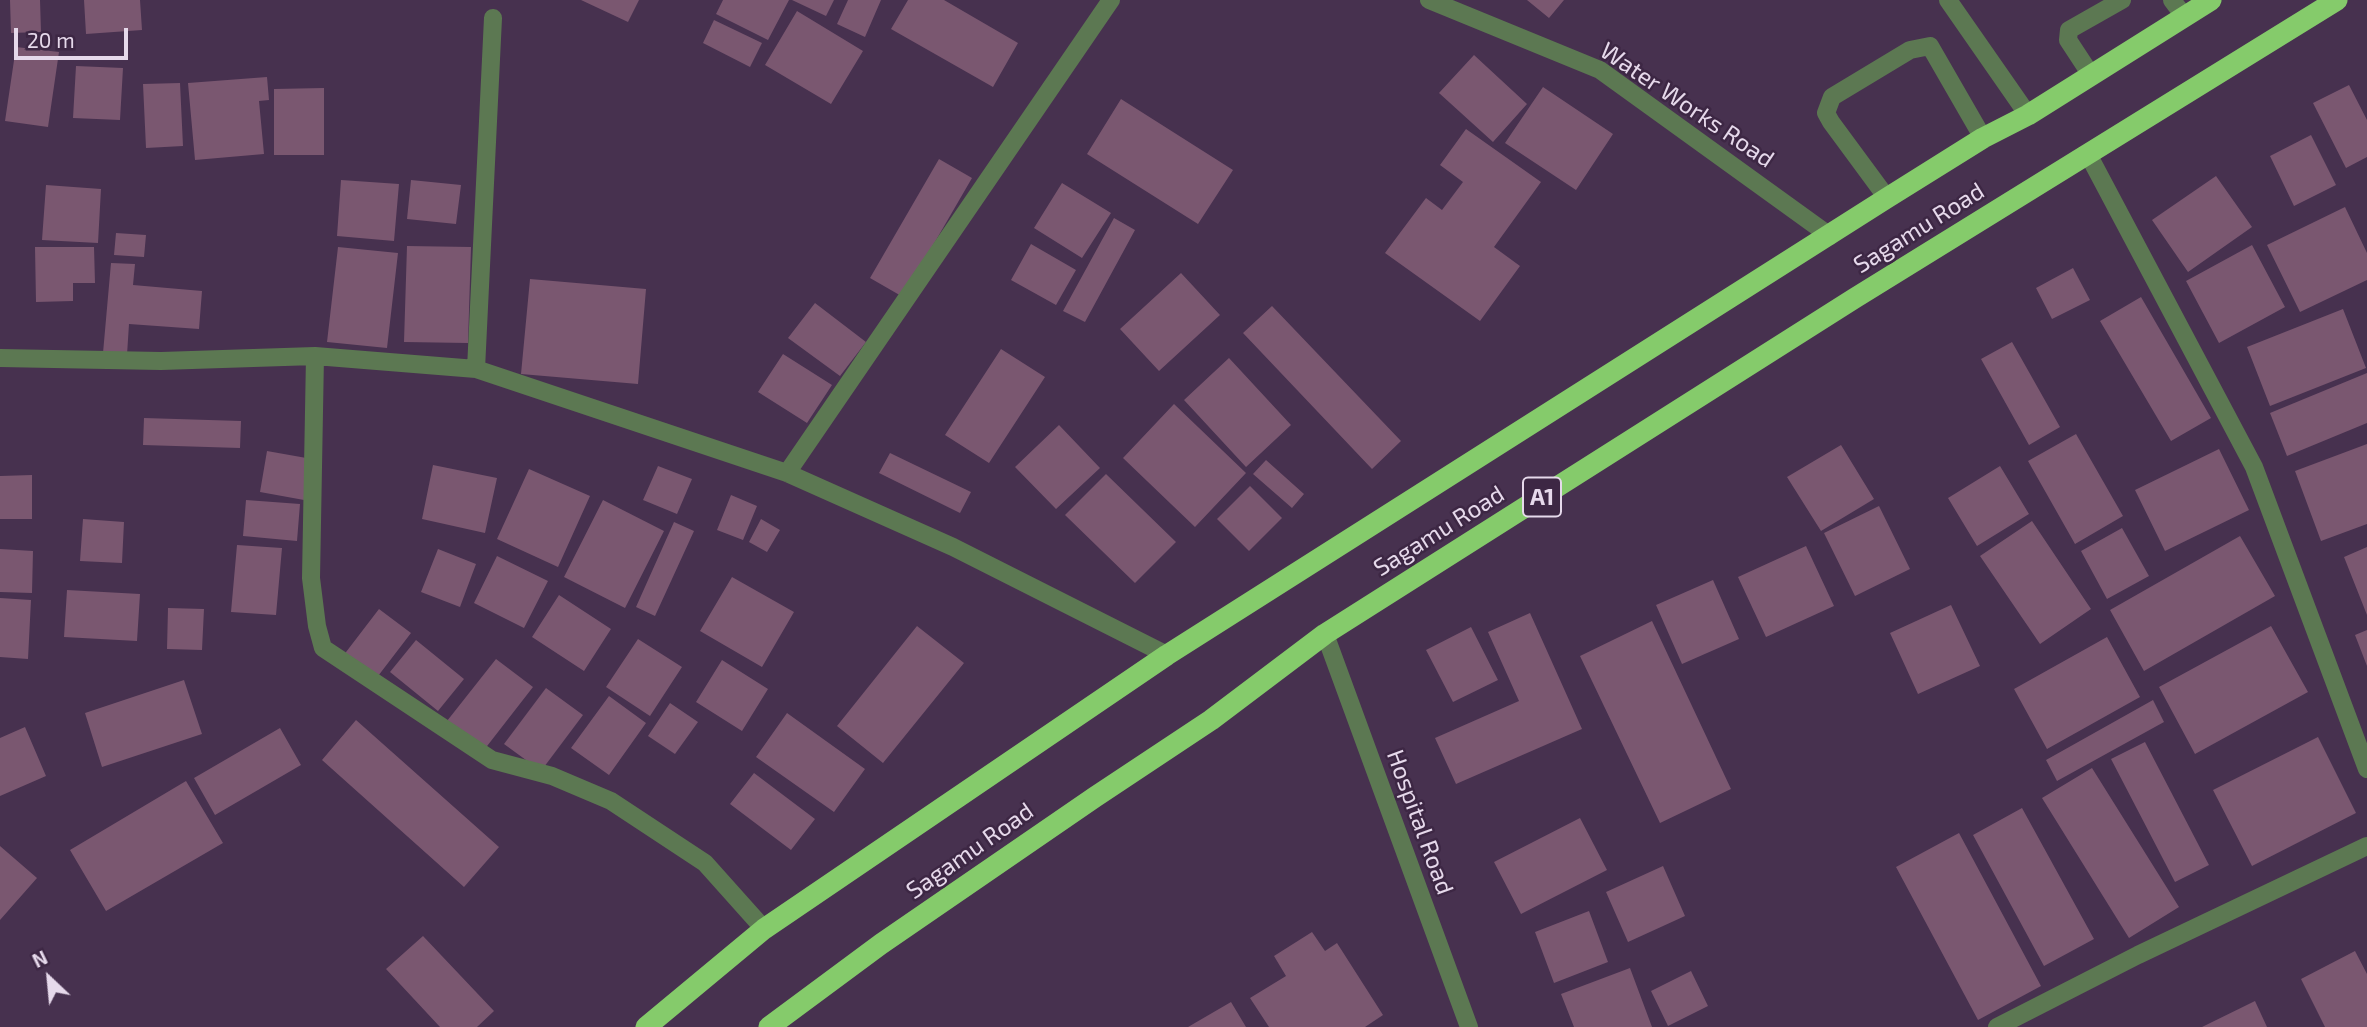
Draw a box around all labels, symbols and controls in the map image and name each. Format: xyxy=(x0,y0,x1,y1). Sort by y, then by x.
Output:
scale bar xyxy=(18,14,131,58)
text: 20 m xyxy=(27,27,75,52)
street label: Water Works Road xyxy=(1595,36,1779,174)
street label: Sagamu Road xyxy=(1848,176,1990,280)
road number: A1 xyxy=(1523,477,1561,516)
street label: Sagamu Road xyxy=(1368,479,1510,583)
street label: Hospital Road xyxy=(1381,746,1459,898)
street label: Sagamu Road xyxy=(901,797,1039,905)
north arrow xyxy=(14,943,84,1013)
text: N xyxy=(28,945,51,972)

